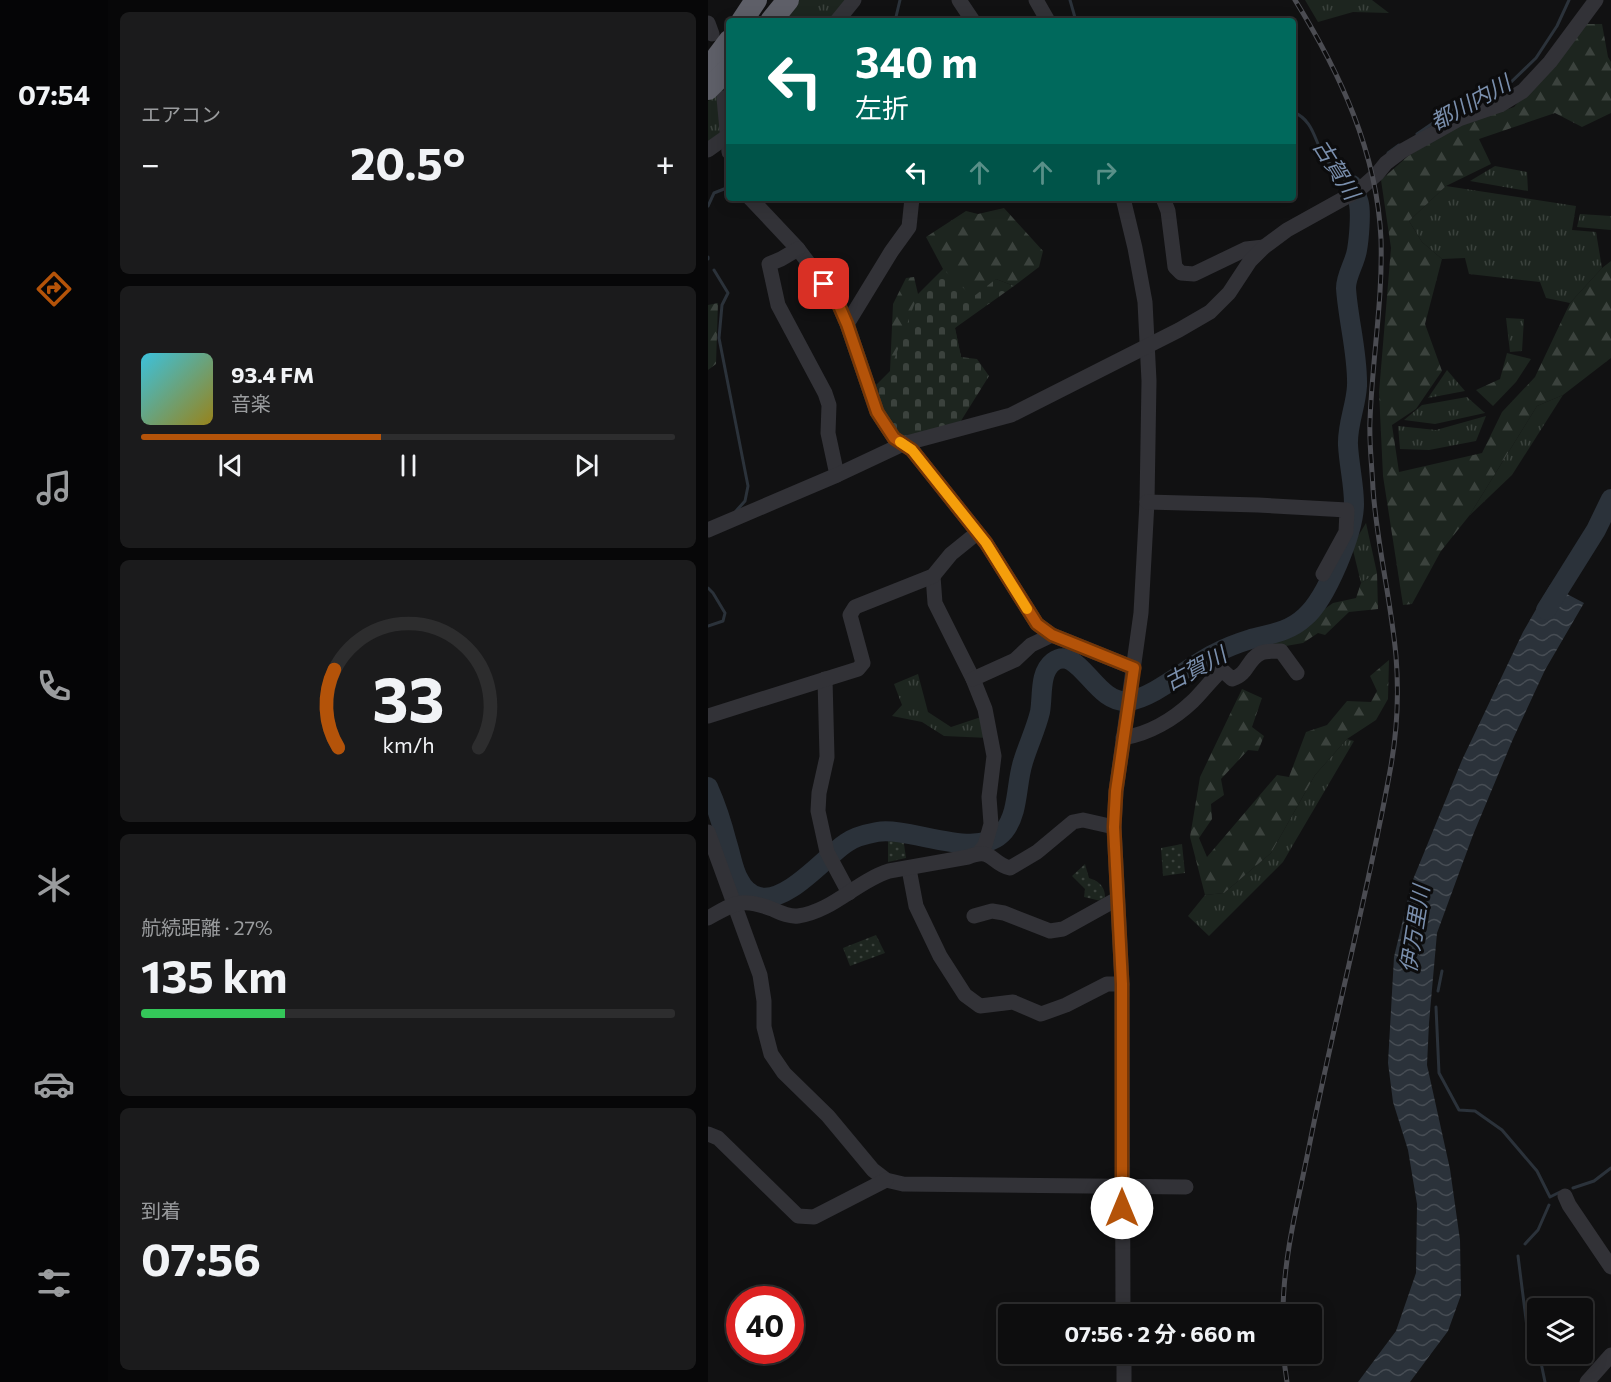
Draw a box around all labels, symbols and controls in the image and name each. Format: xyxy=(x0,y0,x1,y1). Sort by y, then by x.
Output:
text: 340 m xyxy=(855,35,978,87)
icon: left xyxy=(756,42,834,120)
water label: 都川内川 xyxy=(1425,68,1517,135)
text: 07:54 xyxy=(18,78,90,111)
text: 左折 xyxy=(855,91,909,124)
text: エアコン xyxy=(141,102,221,126)
text: 20.5° xyxy=(350,134,465,189)
water label: 古賀川 xyxy=(1308,134,1367,206)
text: − xyxy=(141,142,160,183)
text: + xyxy=(656,142,675,183)
icon: left xyxy=(900,156,933,189)
icon: ahead xyxy=(963,156,996,189)
icon: ahead xyxy=(1026,156,1059,189)
icon: right xyxy=(1089,156,1122,189)
pin xyxy=(798,258,849,309)
icon: arrive xyxy=(807,267,840,300)
icon: directions xyxy=(33,268,75,310)
text: 93.4 FM xyxy=(231,361,314,388)
text: 音楽 xyxy=(231,391,271,415)
icon: previous xyxy=(214,449,247,482)
icon: pause xyxy=(392,449,425,482)
icon: next xyxy=(570,449,603,482)
icon: music xyxy=(33,467,75,509)
water label: 古賀川 xyxy=(1160,640,1232,695)
text: 33 xyxy=(372,659,444,735)
icon: phone xyxy=(33,665,75,707)
text: km/h xyxy=(382,731,434,757)
icon: climate xyxy=(33,864,75,906)
water label: 伊万里川 xyxy=(1394,881,1435,975)
text: 航続距離 · 27% xyxy=(141,915,273,939)
text: 135 km xyxy=(141,947,288,1002)
icon: car xyxy=(33,1063,75,1105)
position arrow xyxy=(1090,1176,1154,1240)
text: 到着 xyxy=(141,1198,181,1222)
text: 07:56 xyxy=(141,1230,261,1285)
icon: filters xyxy=(33,1262,75,1304)
speed limit sign: 40 xyxy=(726,1286,804,1364)
map controls xyxy=(1527,1298,1593,1364)
button: layers xyxy=(1527,1298,1593,1364)
text: 07:56 · 2 分 · 660 m xyxy=(1064,1320,1256,1347)

